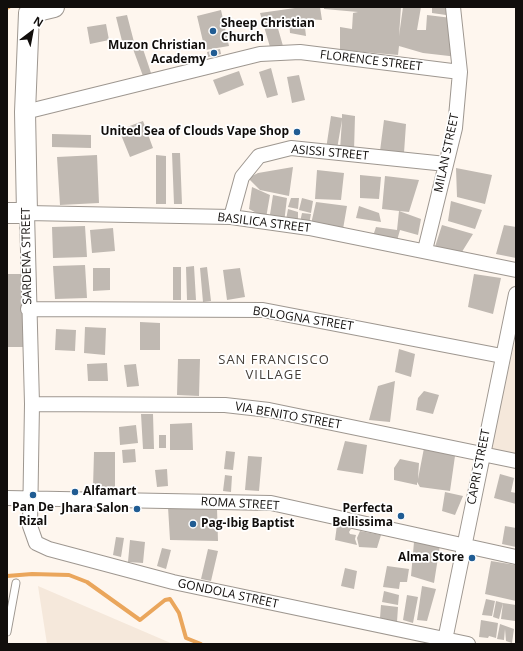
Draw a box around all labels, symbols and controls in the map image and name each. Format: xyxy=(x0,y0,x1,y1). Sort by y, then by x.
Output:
north arrow xyxy=(12,12,52,52)
text: N xyxy=(31,13,46,30)
place label: Sheep Christian Church xyxy=(221,17,315,45)
marker: Sheep Christian Church xyxy=(208,26,218,36)
place label: Muzon Christian Academy xyxy=(108,39,206,67)
marker: Muzon Christian Academy xyxy=(209,48,219,58)
street label: FLORENCE STREET xyxy=(319,48,423,74)
street label: MILAN STREET xyxy=(432,112,462,194)
place label: United Sea of Clouds Vape Shop xyxy=(100,125,289,139)
marker: United Sea of Clouds Vape Shop xyxy=(292,127,302,137)
street label: ASISSI STREET xyxy=(291,142,369,164)
street label: SARDENA STREET xyxy=(19,207,35,305)
street label: BASILICA STREET xyxy=(217,210,311,236)
street label: BOLOGNA STREET xyxy=(252,304,354,334)
district label: SAN FRANCISCO VILLAGE xyxy=(218,352,330,383)
street label: VIA BENITO STREET xyxy=(234,400,342,432)
street label: CAPRI STREET xyxy=(465,428,493,506)
place label: Alfamart xyxy=(83,485,137,499)
marker: Alfamart xyxy=(70,487,80,497)
marker: Pan De Rizal xyxy=(28,490,38,500)
street label: ROMA STREET xyxy=(200,495,280,513)
place label: Pan De Rizal xyxy=(12,501,54,529)
place label: Jhara Salon xyxy=(61,502,129,516)
place label: Perfecta Bellissima xyxy=(332,502,393,530)
marker: Jhara Salon xyxy=(132,504,142,514)
marker: Perfecta Bellissima xyxy=(396,511,406,521)
place label: Pag-Ibig Baptist xyxy=(201,517,294,531)
marker: Pag-Ibig Baptist xyxy=(188,519,198,529)
place label: Alma Store xyxy=(398,551,464,565)
marker: Alma Store xyxy=(467,553,477,563)
street label: GONDOLA STREET xyxy=(176,576,280,612)

